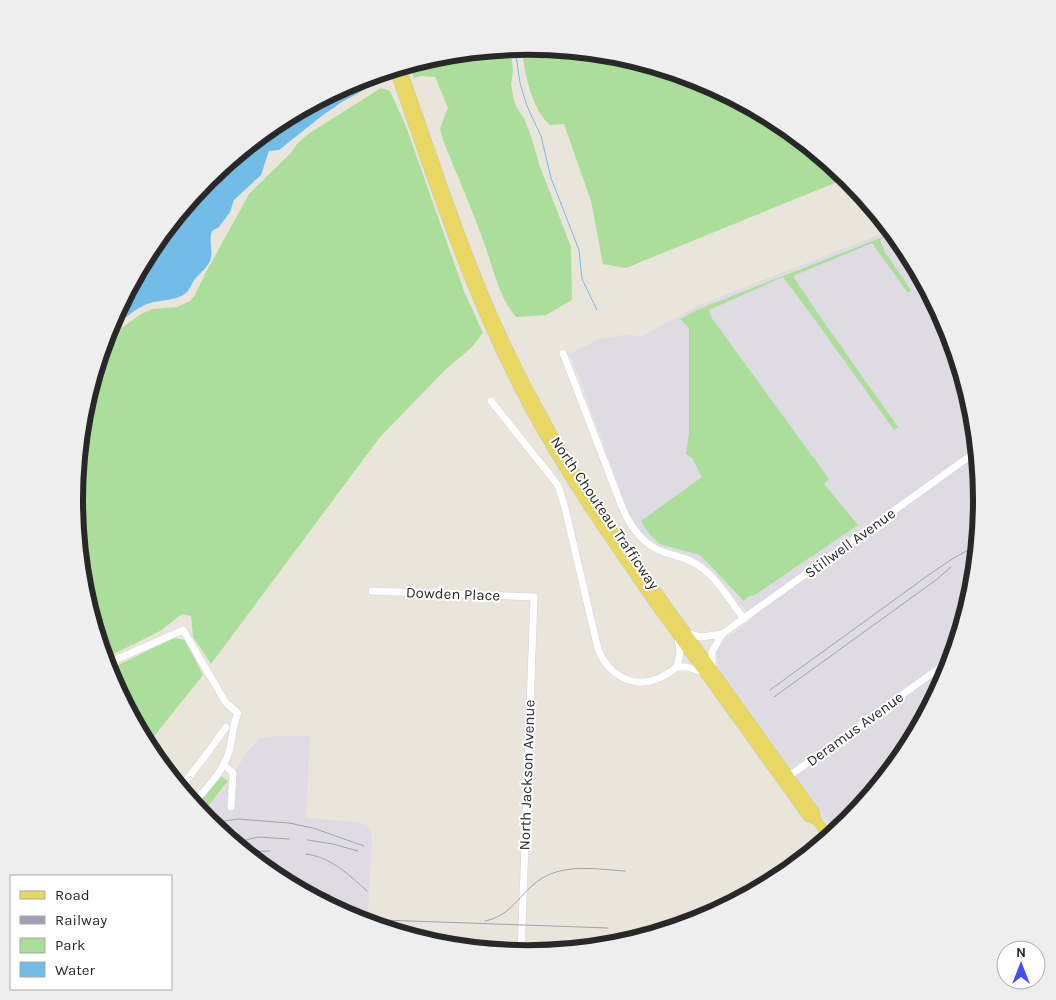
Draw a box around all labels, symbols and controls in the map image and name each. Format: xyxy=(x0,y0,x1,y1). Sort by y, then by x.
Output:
street label: North Chouteau Trafficway xyxy=(547,433,663,593)
street label: Stillwell Avenue xyxy=(801,504,899,582)
street label: Dowden Place xyxy=(406,583,500,605)
street label: Deramus Avenue xyxy=(803,688,907,770)
street label: North Jackson Avenue xyxy=(515,699,539,851)
legend xyxy=(10,875,172,990)
text: Road xyxy=(55,886,90,904)
text: Railway xyxy=(55,911,107,929)
text: Park xyxy=(55,936,85,954)
north arrow xyxy=(996,940,1046,990)
text: N xyxy=(1016,944,1026,961)
text: Water xyxy=(55,961,96,979)

